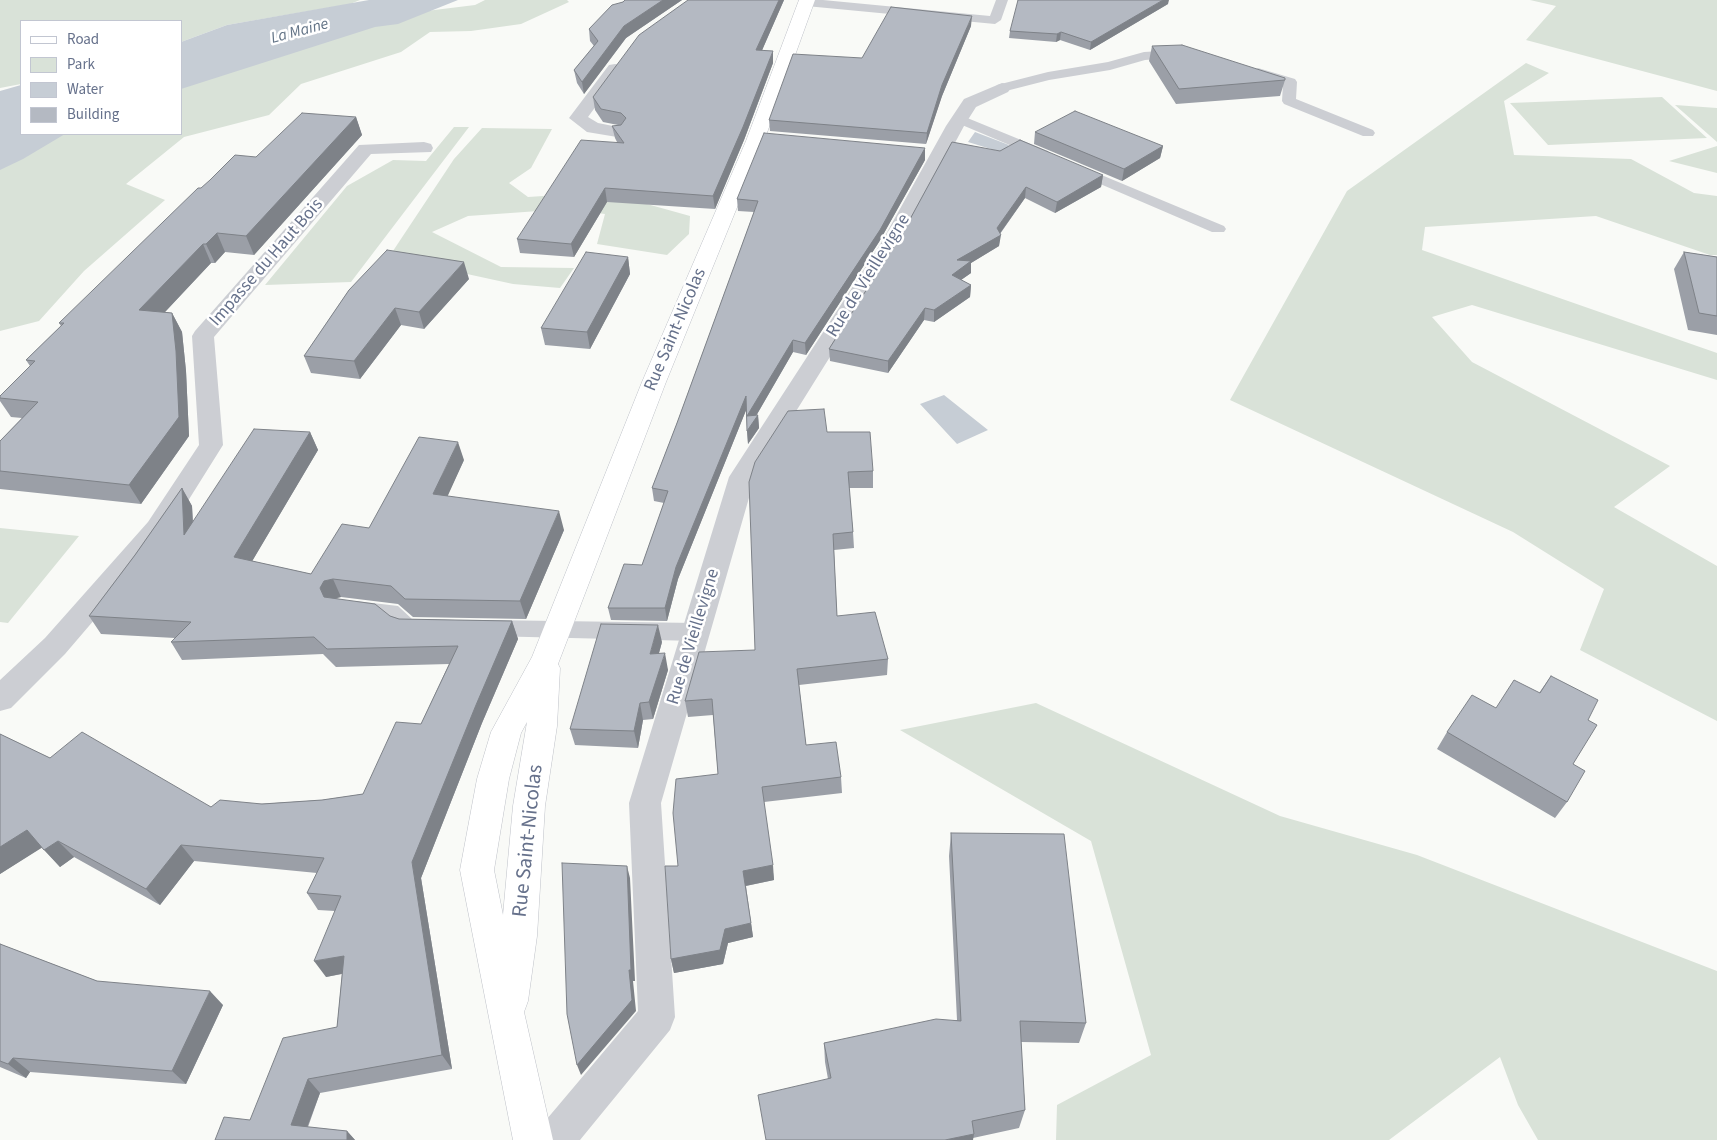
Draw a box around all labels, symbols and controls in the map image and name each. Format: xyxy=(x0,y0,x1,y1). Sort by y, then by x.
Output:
water label: La Maine xyxy=(269,15,331,49)
legend xyxy=(20,20,182,135)
text: Road xyxy=(67,29,99,50)
text: Park xyxy=(67,54,95,75)
text: Water xyxy=(67,79,103,100)
text: Building xyxy=(67,104,119,125)
street label: Impasse du Haut Bois xyxy=(206,195,328,331)
street label: Rue de Vieillevigne xyxy=(822,210,916,342)
street label: Rue Saint-Nicolas xyxy=(640,265,712,395)
street label: Rue de Vieillevigne xyxy=(663,566,725,708)
street label: Rue Saint-Nicolas xyxy=(508,763,550,919)

